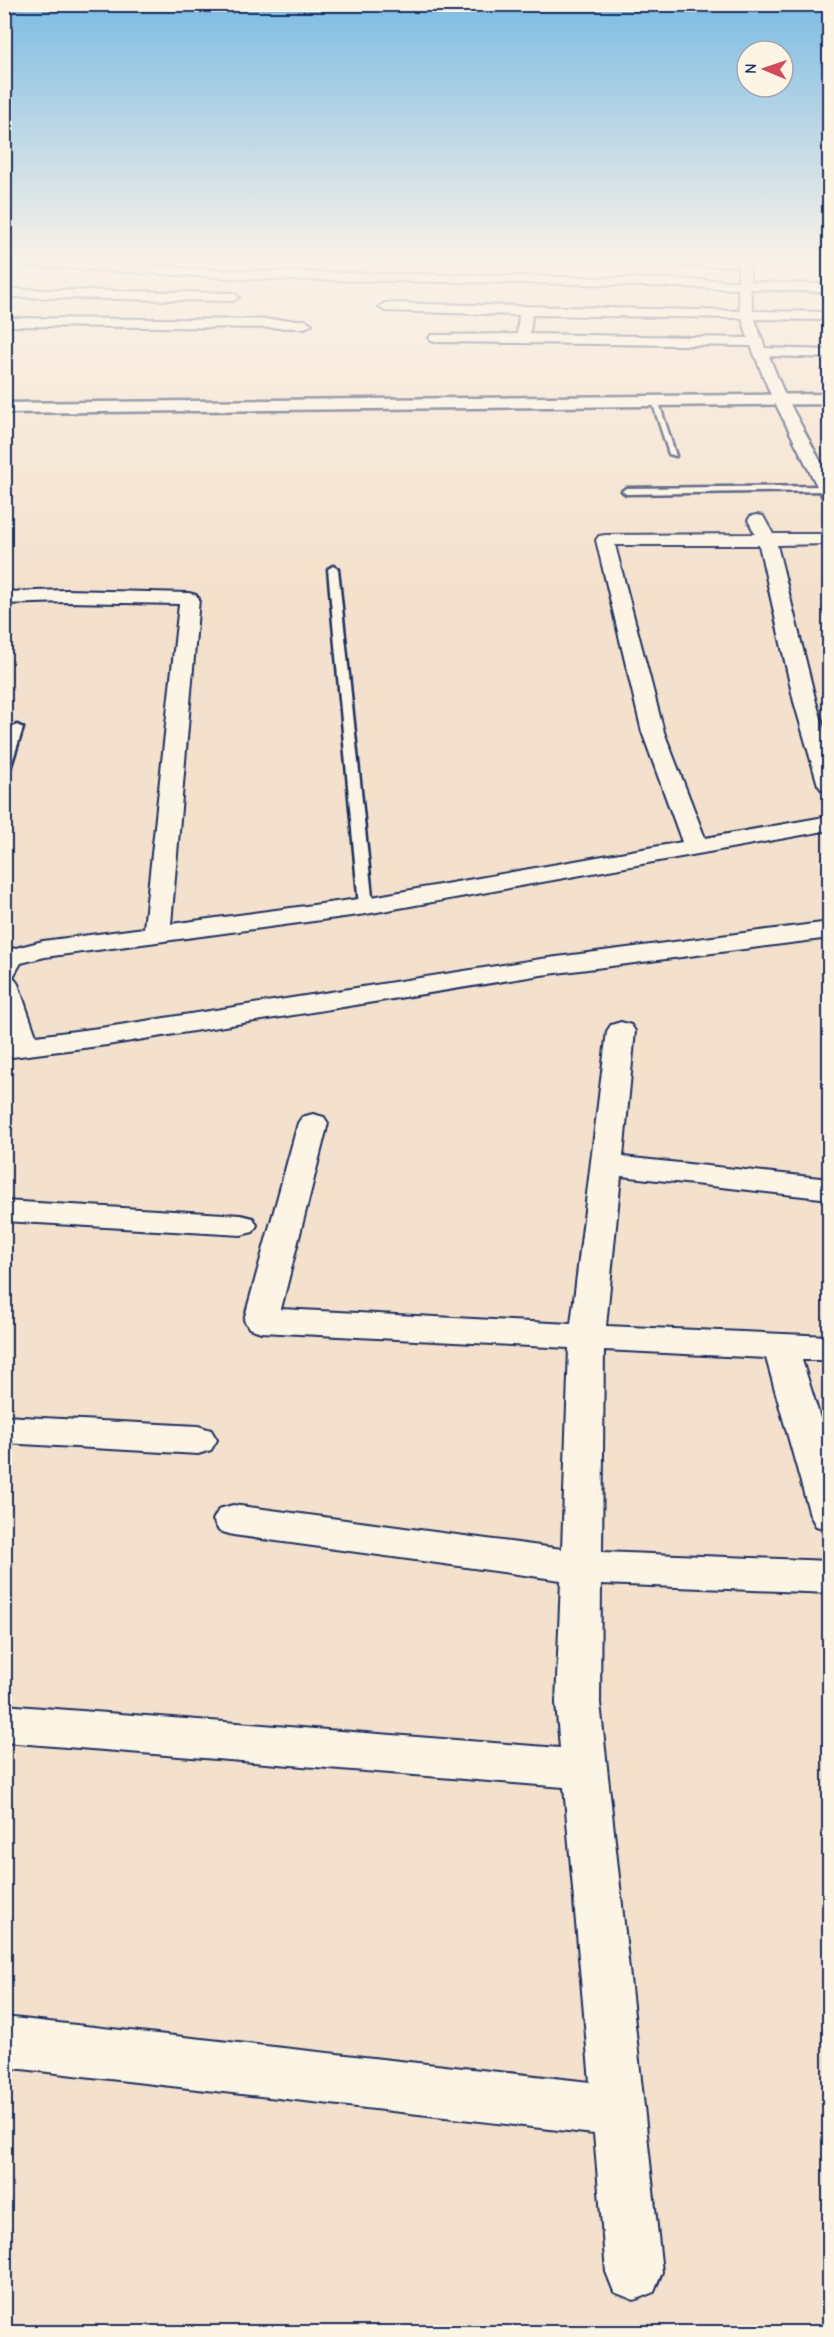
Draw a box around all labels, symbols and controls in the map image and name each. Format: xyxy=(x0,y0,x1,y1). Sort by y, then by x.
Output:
north arrow xyxy=(735,39,795,99)
text: N xyxy=(742,63,760,74)

